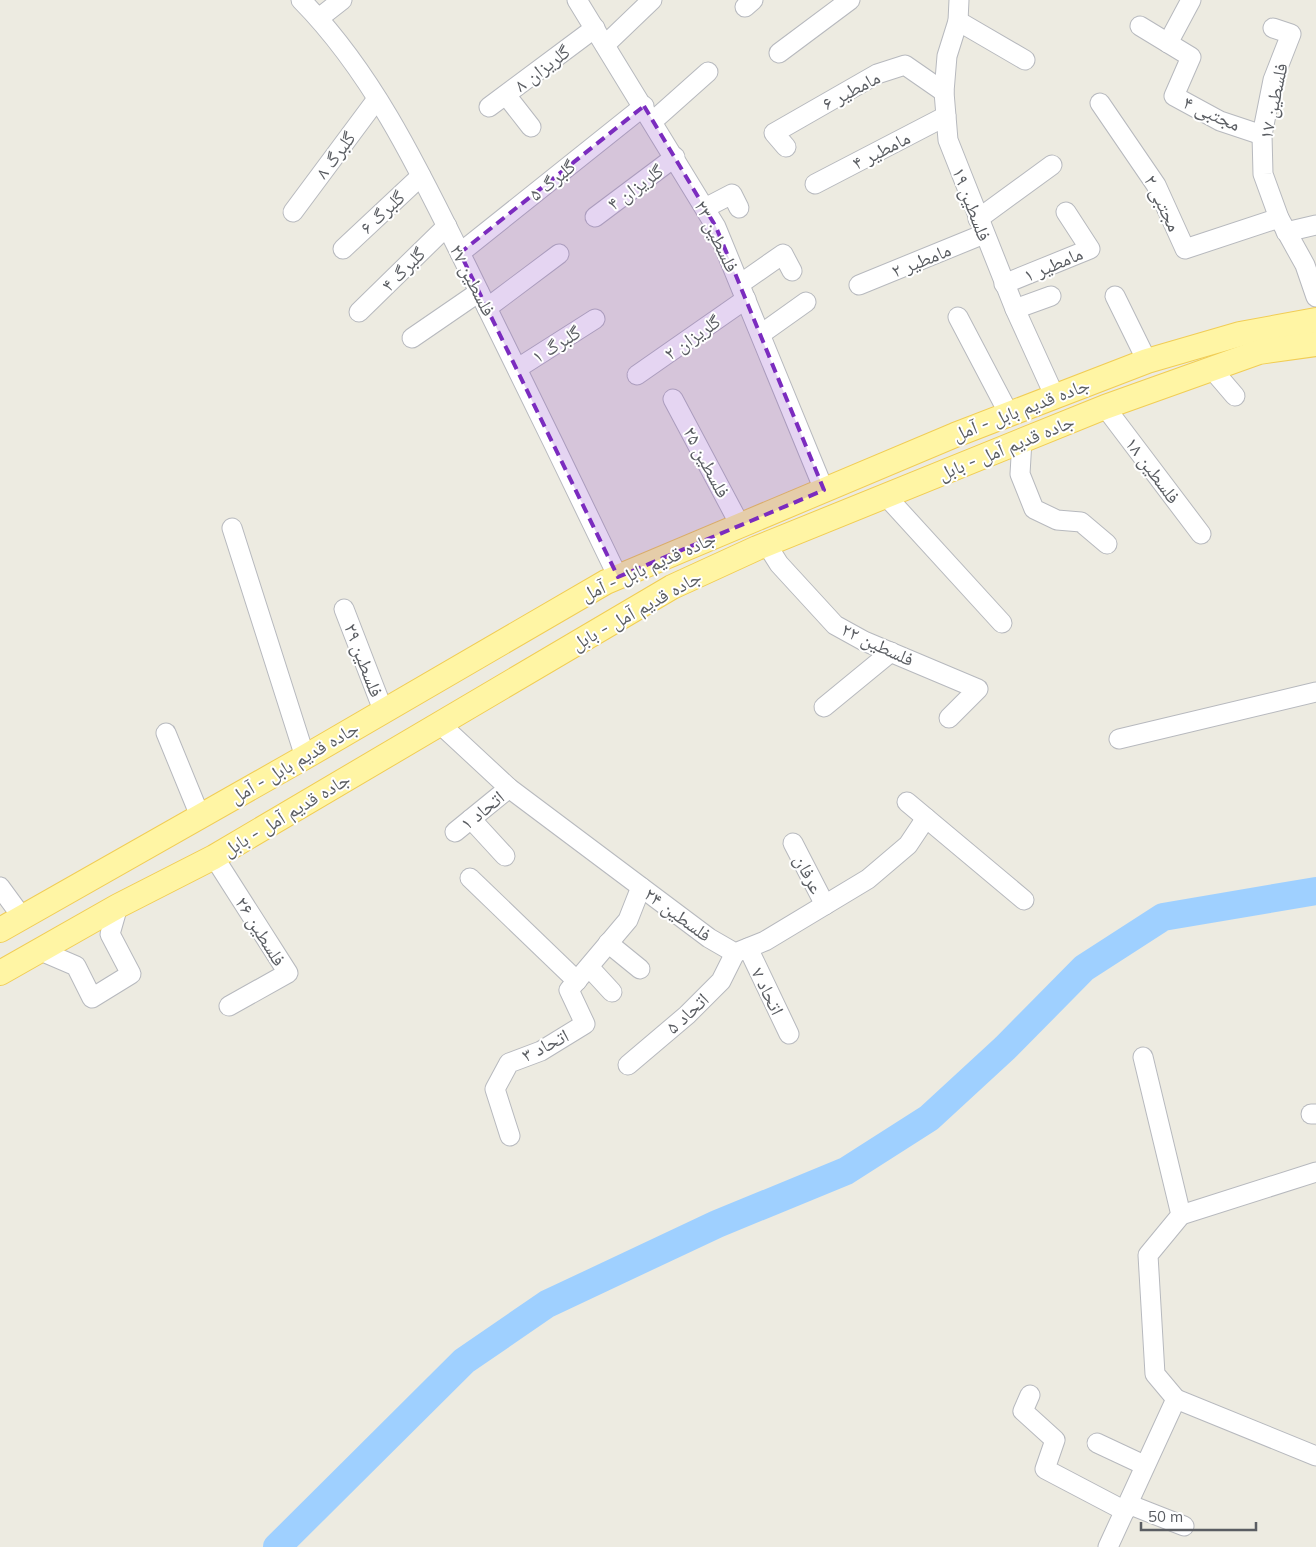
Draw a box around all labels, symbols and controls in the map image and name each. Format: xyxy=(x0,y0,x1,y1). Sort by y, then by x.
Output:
street label: گلریزان ۸ xyxy=(509,39,575,97)
street label: فلسطین ۱۷ xyxy=(1253,61,1293,141)
street label: مامطیر ۶ xyxy=(818,65,884,115)
street label: مجتبی ۴ xyxy=(1180,90,1244,136)
street label: مامطیر ۴ xyxy=(848,125,914,175)
street label: گلبرگ ۸ xyxy=(309,127,361,183)
street label: گلبرگ ۵ xyxy=(524,154,580,206)
street label: گلریزان ۴ xyxy=(602,159,668,215)
street label: فلسطین ۱۹ xyxy=(947,164,997,244)
street label: مجتبی ۲ xyxy=(1139,171,1187,235)
street label: گلبرگ ۶ xyxy=(354,185,410,239)
street label: فلسطین ۲۳ xyxy=(689,196,745,276)
street label: مامطیر ۲ xyxy=(888,237,954,283)
street label: فلسطین ۲۷ xyxy=(445,240,501,320)
street label: مامطیر ۱ xyxy=(1020,241,1086,287)
street label: گلبرگ ۴ xyxy=(376,242,430,296)
street label: گلریزان ۲ xyxy=(659,309,725,365)
street label: گلبرگ ۱ xyxy=(527,320,585,368)
street label: جاده قدیم بابل - آمل xyxy=(949,372,1093,447)
street label: جاده قدیم آمل - بابل xyxy=(934,409,1078,486)
street label: فلسطین ۲۵ xyxy=(678,422,736,502)
street label: فلسطین ۱۸ xyxy=(1120,432,1186,508)
street label: جاده قدیم بابل - آمل xyxy=(577,526,719,607)
street label: جاده قدیم آمل - بابل xyxy=(567,564,706,656)
street label: فلسطین ۲۲ xyxy=(838,617,918,671)
street label: فلسطین ۲۹ xyxy=(339,620,389,700)
street label: جاده قدیم بابل - آمل xyxy=(225,715,363,809)
street label: جاده قدیم آمل - بابل xyxy=(218,766,355,862)
street label: اتحاد ۱ xyxy=(455,785,509,835)
street label: عرفان xyxy=(789,850,829,898)
street label: فلسطین ۲۴ xyxy=(640,882,716,946)
street label: فلسطين ٢۶ xyxy=(230,892,292,970)
street label: اتحاد ۷ xyxy=(746,963,790,1019)
street label: اتحاد ۵ xyxy=(661,987,713,1039)
street label: اتحاد ۳ xyxy=(517,1023,573,1067)
scale bar xyxy=(1141,1500,1256,1532)
text: 50 m xyxy=(1148,1507,1183,1526)

